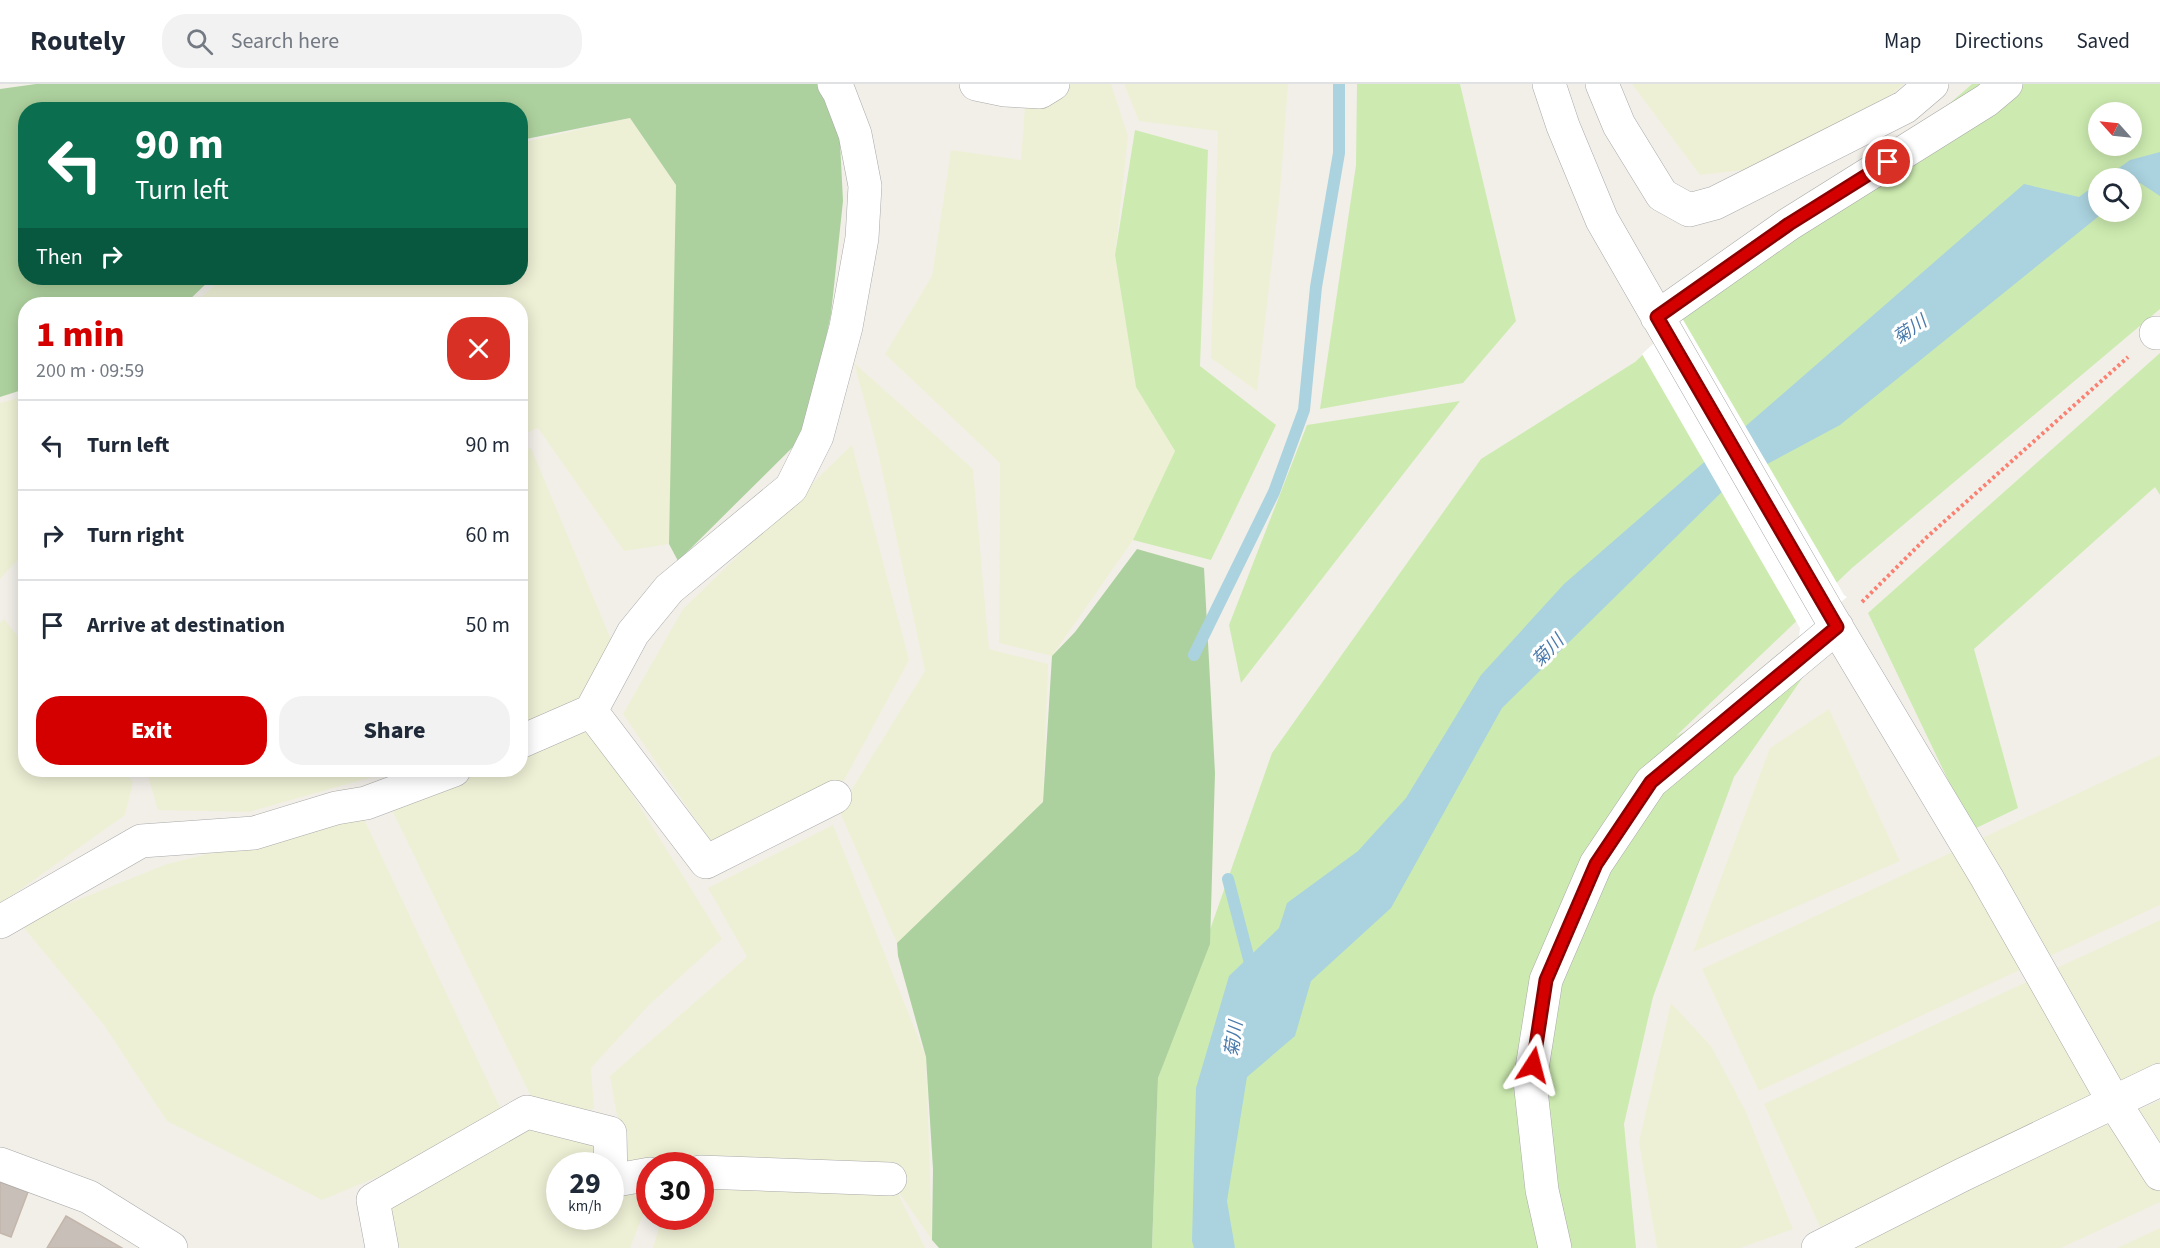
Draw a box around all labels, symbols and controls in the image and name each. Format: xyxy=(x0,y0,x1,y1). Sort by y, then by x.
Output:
search box xyxy=(162,14,582,68)
text: Routely xyxy=(30,21,126,61)
icon: search xyxy=(183,25,216,58)
text: Search here xyxy=(231,25,339,57)
text: Map xyxy=(1884,26,1922,56)
text: Directions xyxy=(1955,26,2043,56)
text: Saved xyxy=(2076,26,2130,56)
north arrow xyxy=(2088,102,2142,156)
map controls xyxy=(2088,102,2142,222)
text: 90 m xyxy=(135,115,224,175)
icon: left xyxy=(36,126,114,204)
pin xyxy=(1862,136,1913,187)
icon: arrive xyxy=(1871,145,1904,178)
button: search xyxy=(2088,168,2142,222)
text: Turn left xyxy=(135,171,229,210)
icon: right xyxy=(95,240,128,273)
text: Then xyxy=(36,241,83,273)
water label: 菊川 xyxy=(1888,308,1934,350)
text: 1 min xyxy=(36,309,124,360)
button: close xyxy=(447,317,510,380)
text: 200 m · 09:59 xyxy=(36,357,144,385)
icon: left xyxy=(36,429,69,462)
text: Turn left xyxy=(87,429,169,461)
text: 90 m xyxy=(465,429,510,461)
icon: right xyxy=(36,519,69,552)
text: Turn right xyxy=(87,519,184,551)
text: 60 m xyxy=(465,519,510,551)
icon: arrive xyxy=(36,609,69,642)
text: Arrive at destination xyxy=(87,609,285,641)
text: 50 m xyxy=(465,609,510,641)
water label: 菊川 xyxy=(1527,628,1571,673)
button: Exit xyxy=(36,696,267,765)
button: Share xyxy=(279,696,510,765)
water label: 菊川 xyxy=(1219,1017,1249,1059)
position arrow xyxy=(1501,1033,1565,1097)
speed limit sign: 30 xyxy=(636,1152,714,1230)
text: 29 xyxy=(569,1162,601,1205)
text: km/h xyxy=(568,1196,602,1217)

